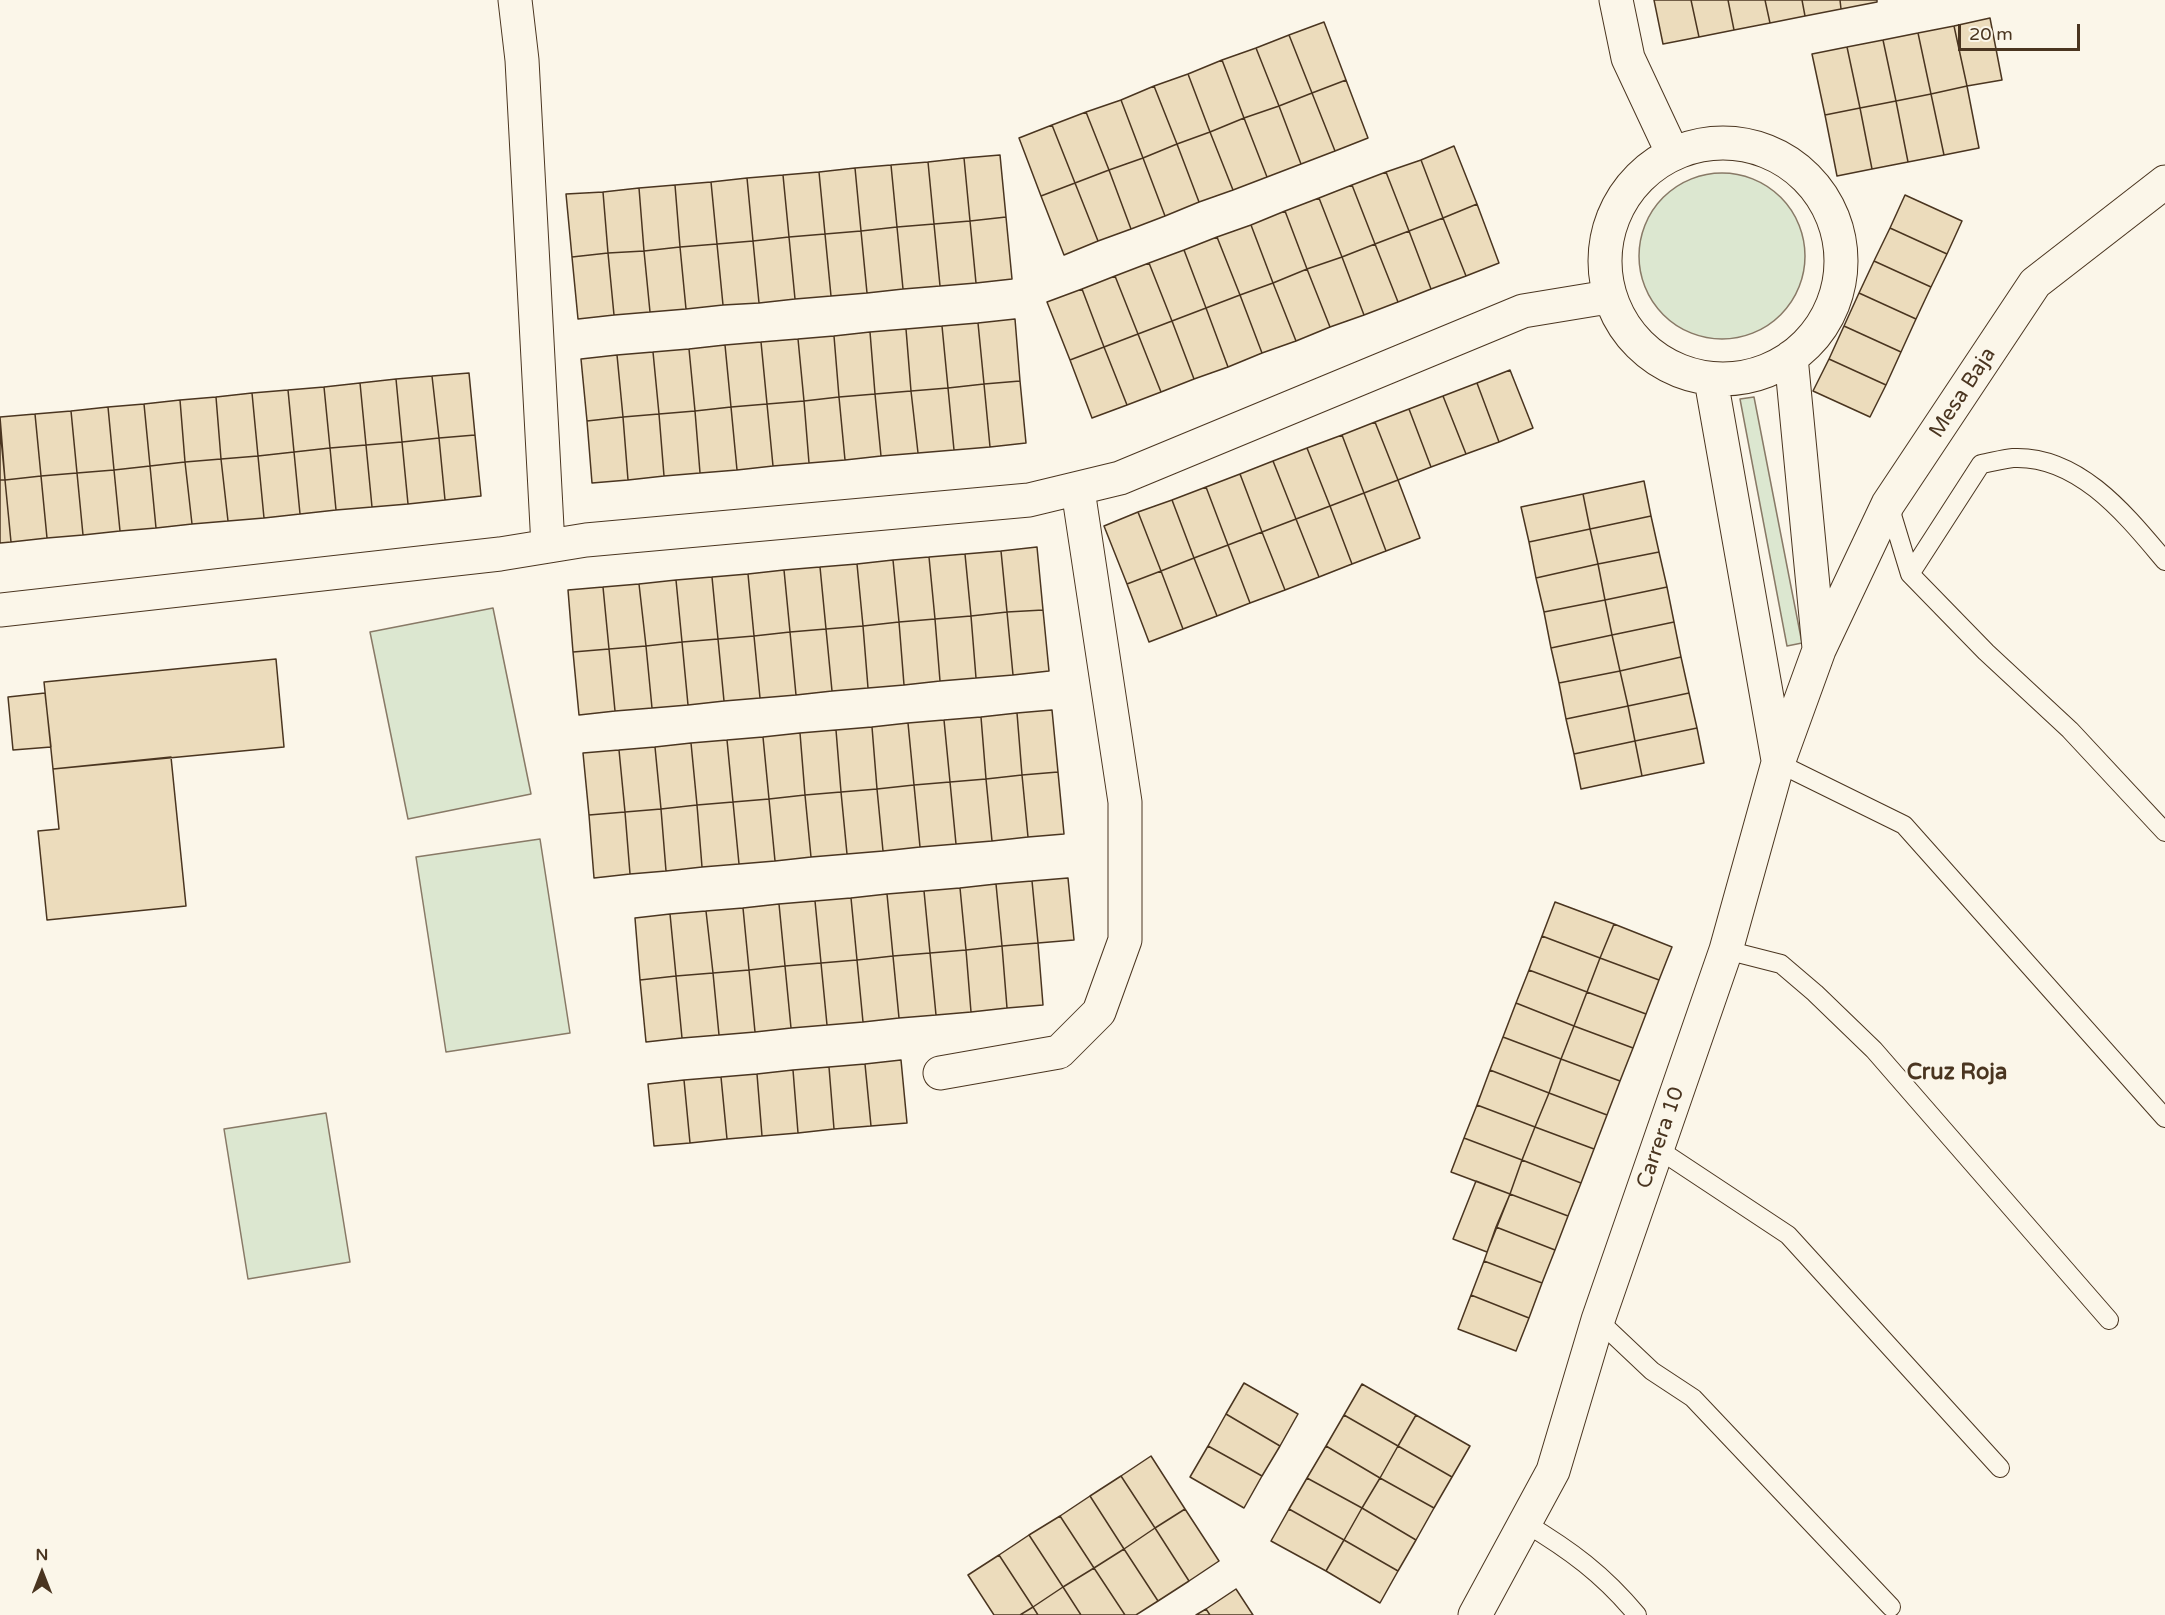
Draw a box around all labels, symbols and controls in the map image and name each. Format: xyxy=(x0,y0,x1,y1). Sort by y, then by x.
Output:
scale bar xyxy=(1961,12,2082,50)
text: 20 m xyxy=(1969,23,2013,45)
street label: Mesa Baja xyxy=(1924,343,2002,443)
district label: Cruz Roja xyxy=(1907,1060,2007,1086)
street label: Carrera 10 xyxy=(1632,1084,1690,1192)
north arrow xyxy=(12,1543,72,1603)
text: N xyxy=(36,1545,48,1565)

